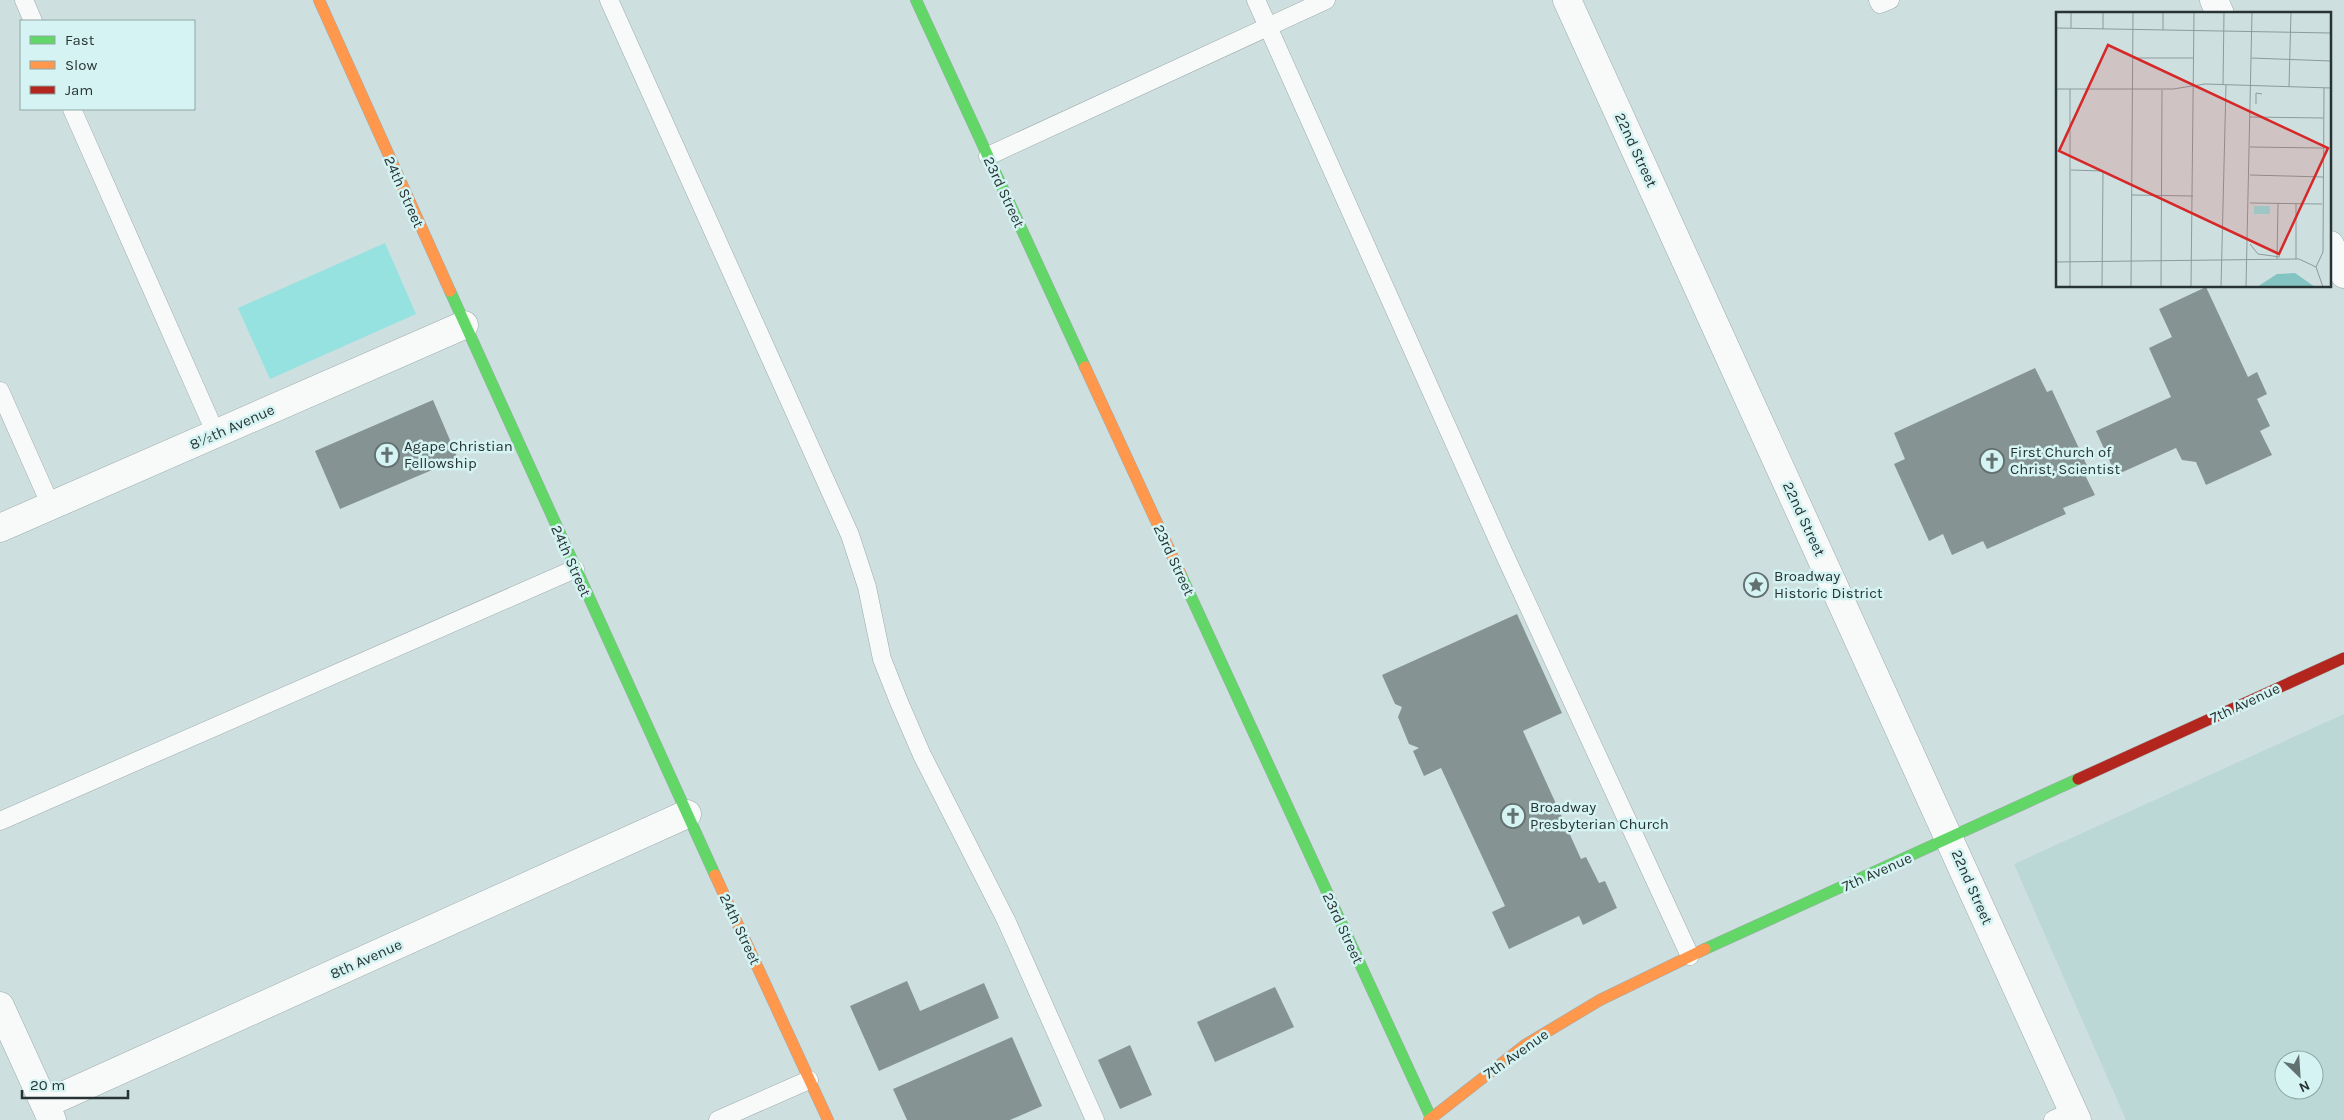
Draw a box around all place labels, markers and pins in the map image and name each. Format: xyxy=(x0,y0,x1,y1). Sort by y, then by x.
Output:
place label: Agape Christian Fellowship xyxy=(404,437,513,472)
church icon: Agape Christian Fellowship xyxy=(374,442,400,468)
place label: First Church of Christ, Scientist xyxy=(2010,443,2120,478)
church icon: First Church of Christ, Scientist xyxy=(1979,448,2005,474)
place label: Broadway Historic District xyxy=(1774,567,1883,602)
place icon: Broadway Historic District xyxy=(1743,572,1769,598)
place label: Broadway Presbyterian Church xyxy=(1530,798,1669,833)
church icon: Broadway Presbyterian Church xyxy=(1500,803,1526,829)

